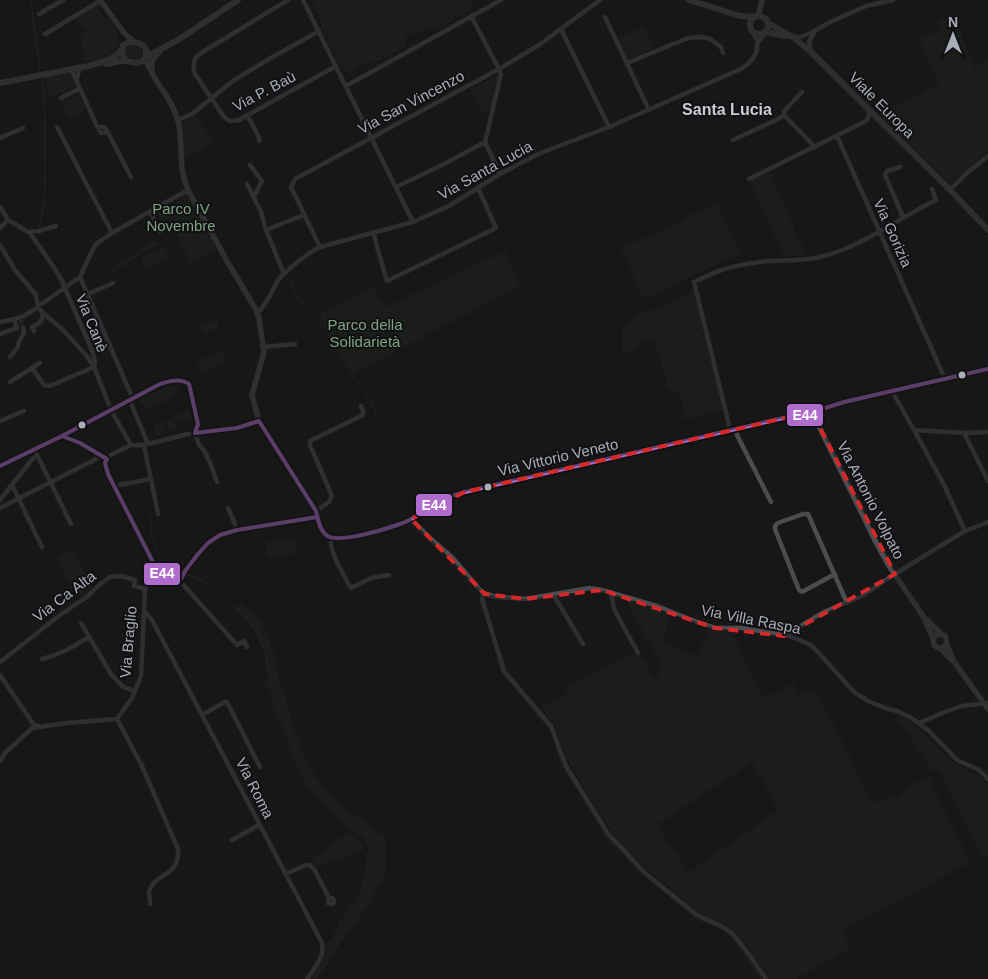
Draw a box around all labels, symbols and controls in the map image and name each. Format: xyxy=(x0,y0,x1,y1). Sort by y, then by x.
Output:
north arrow xyxy=(928,10,978,60)
text: N xyxy=(948,14,958,30)
street label: Via P. Baù xyxy=(230,67,298,115)
street label: Via San Vincenzo xyxy=(355,67,467,137)
street label: Viale Europa xyxy=(846,69,919,142)
district label: Santa Lucia xyxy=(682,101,772,118)
street label: Via Santa Lucia xyxy=(435,137,536,203)
street label: Via Gorizia xyxy=(870,196,916,270)
park label: Parco IV Novembre xyxy=(146,200,216,234)
street label: Via Canè xyxy=(73,291,111,355)
park label: Parco della Solidarietà xyxy=(327,316,403,350)
unlabelled marker xyxy=(957,370,967,380)
line badge: E44 xyxy=(786,403,824,427)
text: E44 xyxy=(793,407,818,423)
unlabelled marker xyxy=(77,420,87,430)
street label: Via Vittorio Veneto xyxy=(496,435,620,479)
street label: Via Antonio Volpato xyxy=(834,438,908,562)
unlabelled marker xyxy=(483,482,493,492)
line badge: E44 xyxy=(415,493,453,517)
text: E44 xyxy=(422,497,447,513)
line badge: E44 xyxy=(143,562,181,586)
text: E44 xyxy=(150,565,175,581)
street label: Via Ca Alta xyxy=(29,567,99,625)
street label: Via Villa Raspa xyxy=(700,601,803,637)
street label: Via Braglio xyxy=(116,605,140,679)
street label: Via Roma xyxy=(233,755,278,822)

